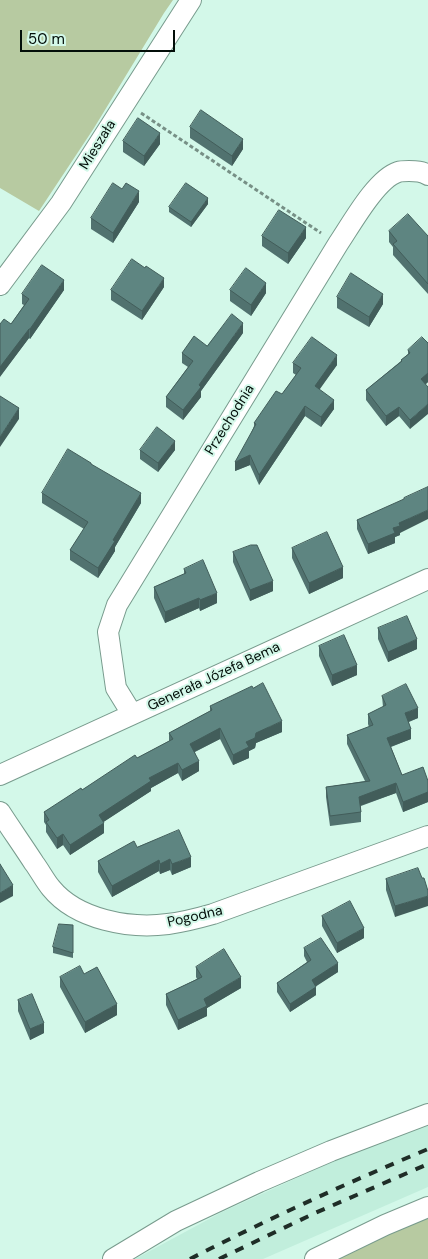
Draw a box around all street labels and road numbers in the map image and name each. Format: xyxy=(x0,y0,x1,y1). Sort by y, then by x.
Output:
street label: Mieszała xyxy=(76,117,120,173)
street label: Przechodnia xyxy=(202,382,258,458)
street label: Generała Józefa Bema xyxy=(145,639,283,715)
street label: Pogodna xyxy=(166,903,224,931)

